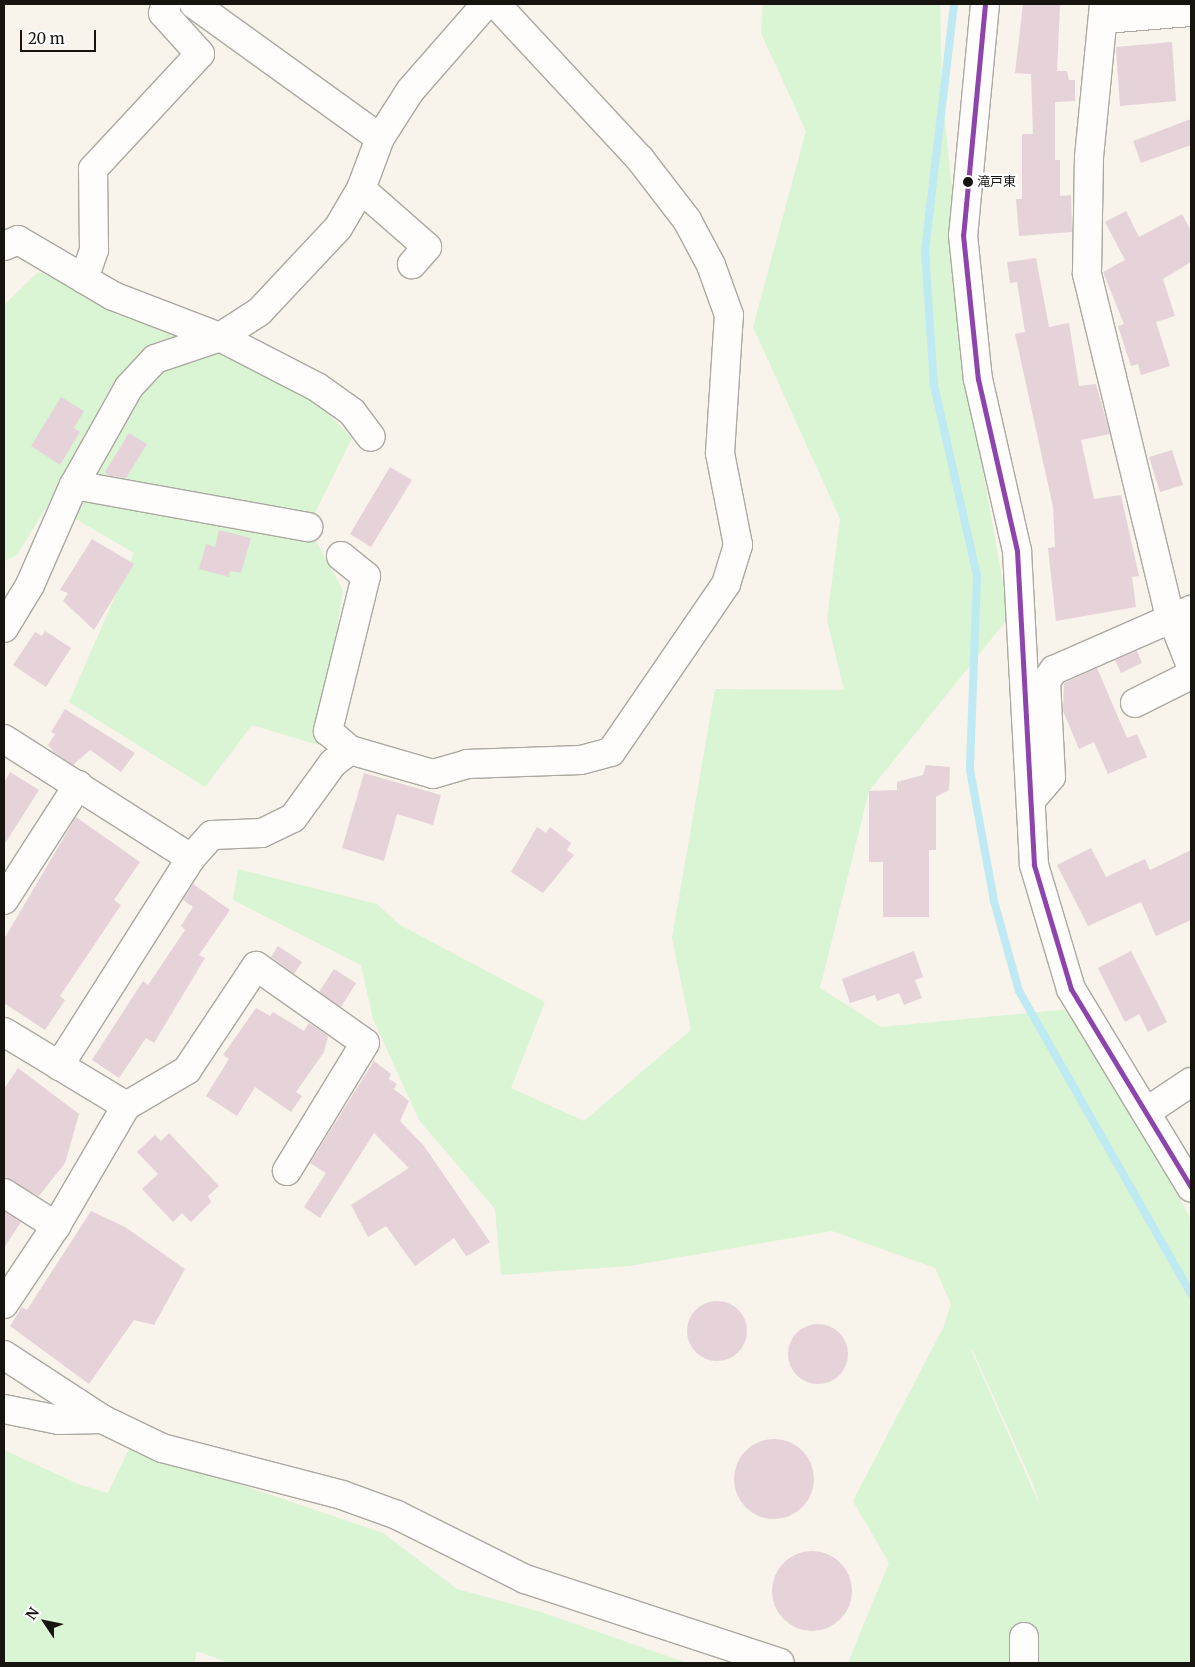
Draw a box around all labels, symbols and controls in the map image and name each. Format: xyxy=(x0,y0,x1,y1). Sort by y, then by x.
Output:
scale bar xyxy=(22,20,99,52)
text: 20 m xyxy=(28,29,65,48)
place label: 滝戸東 xyxy=(977,174,1016,190)
marker: 滝戸東 xyxy=(963,177,973,187)
north arrow xyxy=(20,1597,70,1647)
text: N xyxy=(22,1604,43,1623)

